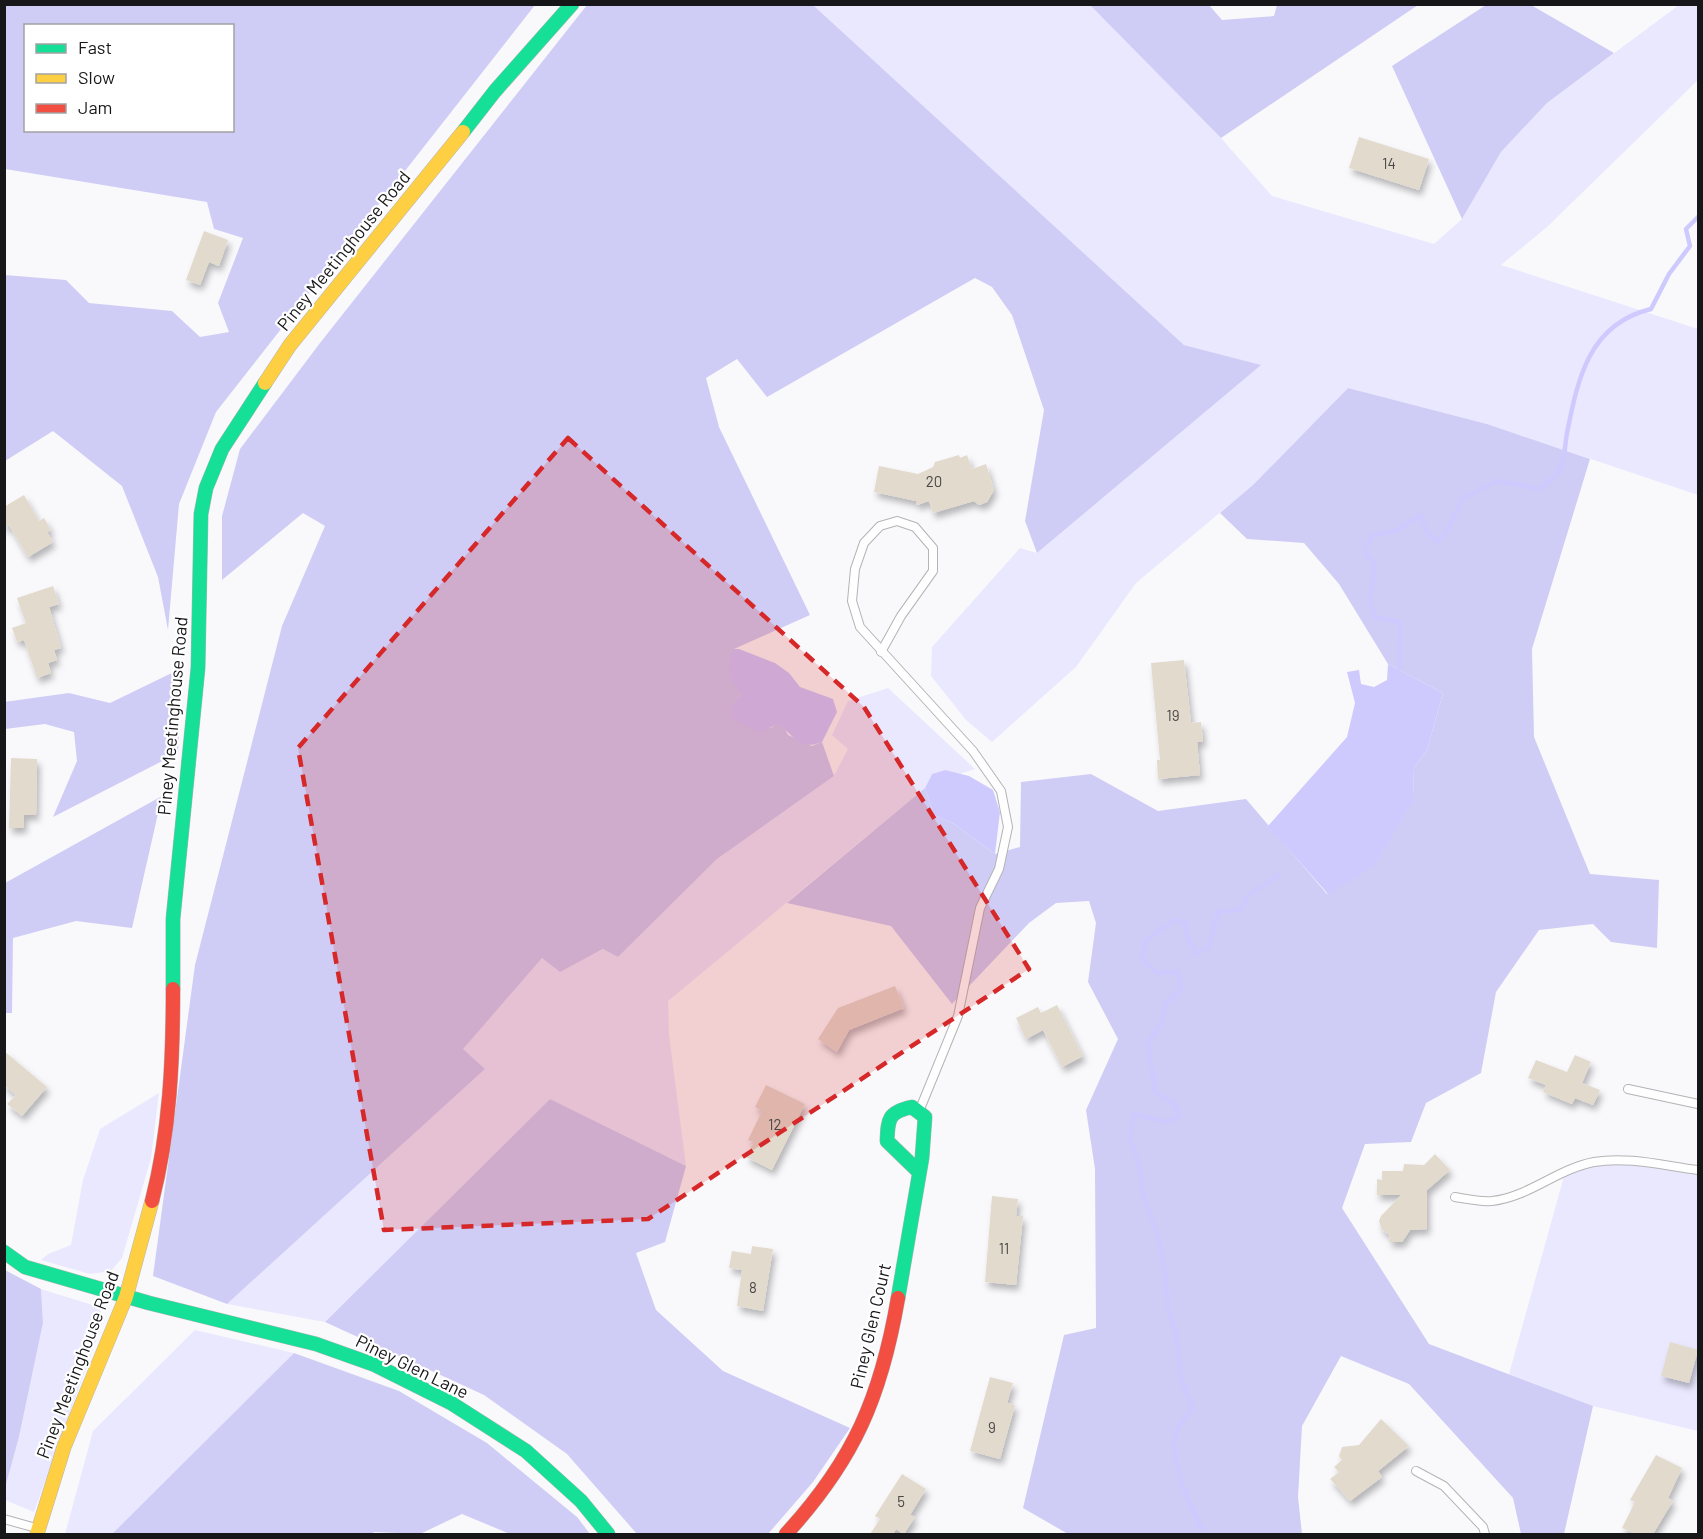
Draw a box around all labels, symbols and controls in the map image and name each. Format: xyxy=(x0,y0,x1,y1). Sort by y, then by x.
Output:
legend xyxy=(24,24,234,132)
text: Fast xyxy=(78,36,112,58)
text: Slow xyxy=(78,66,115,88)
text: Jam xyxy=(78,96,112,118)
house number: 14 xyxy=(1382,154,1396,172)
street label: Piney Meetinghouse Road xyxy=(272,166,414,335)
house number: 20 xyxy=(926,472,942,490)
street label: Piney Meetinghouse Road xyxy=(152,616,192,816)
house number: 19 xyxy=(1166,706,1180,724)
house number: 12 xyxy=(768,1115,782,1133)
house number: 11 xyxy=(999,1239,1009,1257)
street label: Piney Glen Court xyxy=(845,1261,895,1391)
street label: Piney Meetinghouse Road xyxy=(31,1268,123,1462)
house number: 8 xyxy=(749,1278,757,1296)
street label: Piney Glen Lane xyxy=(352,1329,472,1403)
house number: 9 xyxy=(988,1418,996,1436)
house number: 5 xyxy=(897,1492,905,1510)

